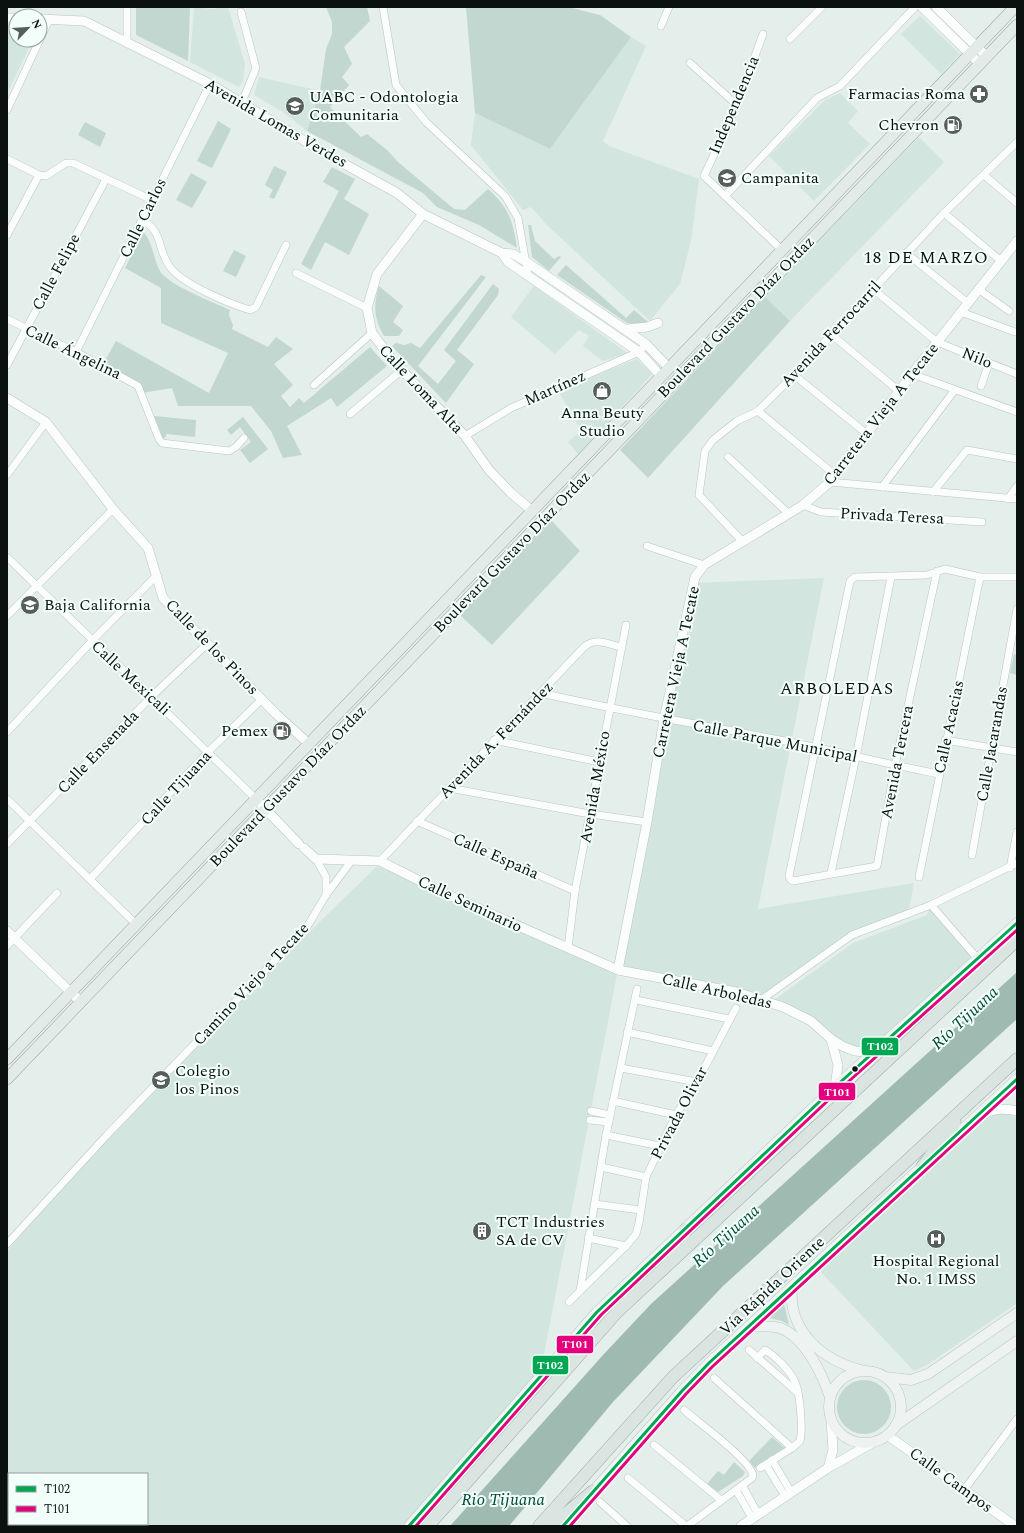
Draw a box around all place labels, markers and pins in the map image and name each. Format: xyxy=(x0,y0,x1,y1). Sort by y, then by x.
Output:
place label: Farmacias Roma xyxy=(848,82,965,106)
pharmacy icon: Farmacias Roma xyxy=(968,83,990,105)
place label: UABC - Odontologia Comunitaria xyxy=(309,85,459,127)
school or university icon: UABC - Odontologia Comunitaria xyxy=(284,95,306,117)
place label: Chevron xyxy=(878,113,939,137)
fuel station icon: Chevron xyxy=(942,114,964,136)
place label: Campanita xyxy=(741,166,819,190)
school or university icon: Campanita xyxy=(716,167,738,189)
shop icon: Anna Beuty Studio xyxy=(591,380,613,402)
place label: Anna Beuty Studio xyxy=(560,401,645,443)
place label: Baja California xyxy=(44,593,151,617)
school or university icon: Baja California xyxy=(19,594,41,616)
place label: Pemex xyxy=(221,719,268,743)
fuel station icon: Pemex xyxy=(271,720,293,742)
place label: Colegio los Pinos xyxy=(175,1059,239,1101)
unlabelled marker xyxy=(850,1064,860,1074)
school or university icon: Colegio los Pinos xyxy=(150,1069,172,1091)
place label: TCT Industries SA de CV xyxy=(496,1210,605,1252)
building icon: TCT Industries SA de CV xyxy=(471,1220,493,1242)
hospital icon: Hospital Regional No. 1 IMSS xyxy=(925,1228,947,1250)
place label: Hospital Regional No. 1 IMSS xyxy=(872,1249,1000,1291)

